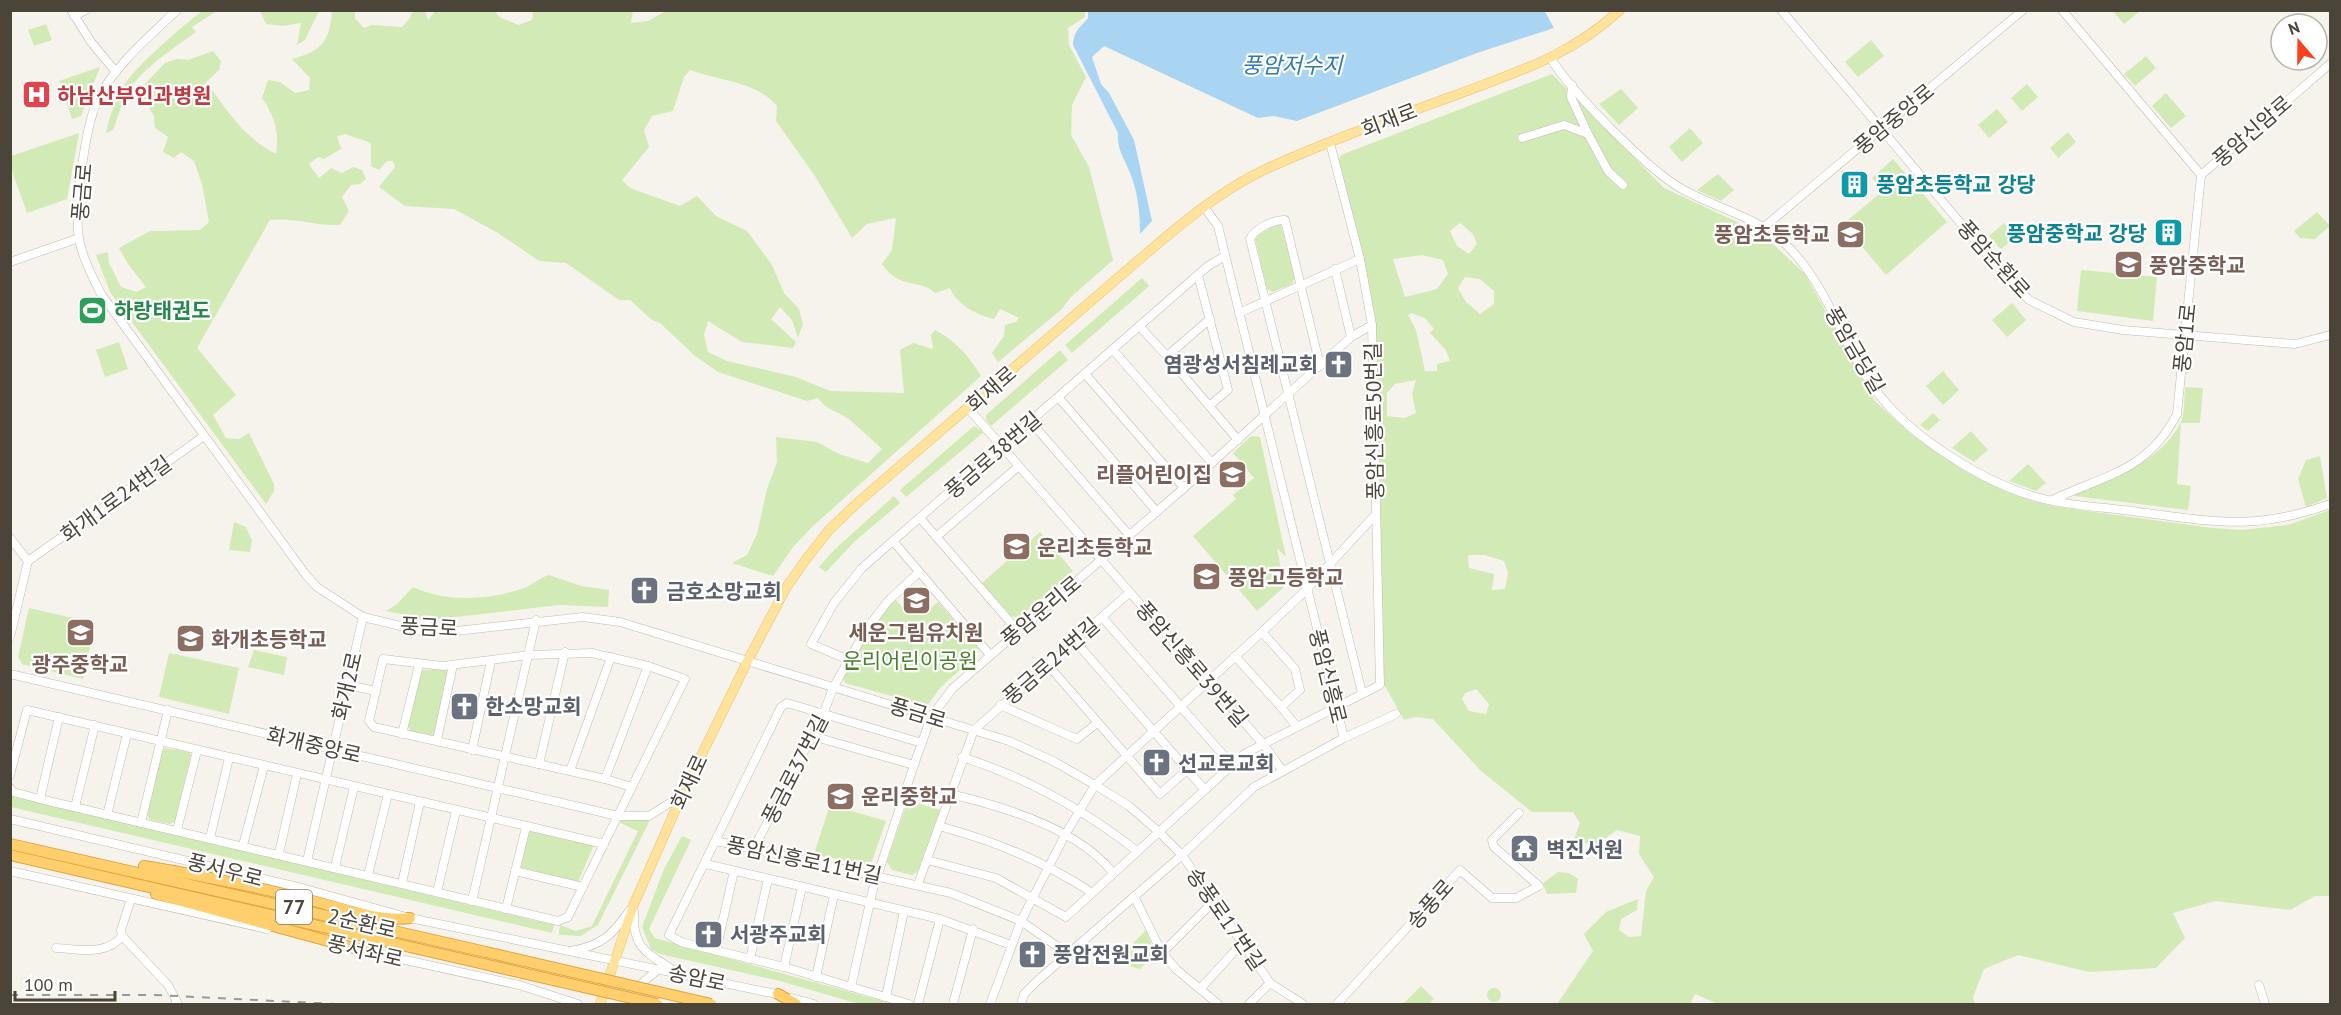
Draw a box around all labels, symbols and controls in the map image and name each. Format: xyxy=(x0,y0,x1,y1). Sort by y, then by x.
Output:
north arrow xyxy=(2269,12,2329,72)
text: N xyxy=(2286,17,2302,39)
water label: 풍암저수지 xyxy=(1241,51,1344,79)
street label: 풍암중앙로 xyxy=(1848,78,1940,160)
hospital icon: 하남산부인과병원 xyxy=(20,79,52,111)
place label: 하남산부인과병원 xyxy=(57,82,212,109)
street label: 풍암신암로 xyxy=(2207,89,2297,173)
street label: 회재로 xyxy=(1357,97,1421,143)
street label: 풍금로 xyxy=(66,162,98,222)
building icon: 풍암초등학교 강당 xyxy=(1839,168,1871,200)
place label: 풍암초등학교 강당 xyxy=(1876,171,2036,198)
street label: 풍암순환로 xyxy=(1952,214,2036,304)
building icon: 풍암중학교 강당 xyxy=(2152,217,2184,249)
school or university icon: 풍암초등학교 xyxy=(1835,218,1867,250)
place label: 풍암중학교 강당 xyxy=(2006,220,2147,247)
place label: 풍암초등학교 xyxy=(1714,221,1830,248)
school or university icon: 풍암중학교 xyxy=(2112,249,2144,281)
place label: 풍암중학교 xyxy=(2149,252,2246,279)
sports icon: 하랑태권도 xyxy=(77,294,109,326)
place label: 하랑태권도 xyxy=(114,297,211,324)
street label: 풍암금당길 xyxy=(1819,301,1891,399)
street label: 풍암1로 xyxy=(2168,302,2202,374)
street label: 풍암신흥로50번길 xyxy=(1359,342,1389,500)
church icon: 염광성서침례교회 xyxy=(1323,348,1355,380)
place label: 염광성서침례교회 xyxy=(1163,351,1318,378)
street label: 회재로 xyxy=(960,360,1022,418)
street label: 풍금로38번길 xyxy=(939,406,1047,504)
street label: 화개1로24번길 xyxy=(55,450,177,548)
school or university icon: 리플어린이집 xyxy=(1217,458,1249,490)
place label: 리플어린이집 xyxy=(1096,461,1212,488)
school or university icon: 운리초등학교 xyxy=(1000,531,1032,563)
place label: 운리초등학교 xyxy=(1037,534,1153,561)
school or university icon: 풍암고등학교 xyxy=(1191,561,1223,593)
place label: 풍암고등학교 xyxy=(1228,564,1344,591)
street label: 풍암운리로 xyxy=(995,570,1087,652)
church icon: 금호소망교회 xyxy=(629,575,661,607)
place label: 금호소망교회 xyxy=(666,578,782,605)
school or university icon: 세운그림유치원 xyxy=(900,585,932,617)
street label: 풍암신흥로39번길 xyxy=(1130,595,1254,733)
street label: 풍금로 xyxy=(399,612,459,642)
street label: 풍금로24번길 xyxy=(997,612,1105,710)
school or university icon: 광주중학교 xyxy=(64,617,96,649)
place label: 세운그림유치원 xyxy=(848,619,984,646)
school or university icon: 화개초등학교 xyxy=(174,623,206,655)
place label: 화개초등학교 xyxy=(211,626,327,653)
street label: 풍암신흥로 xyxy=(1303,626,1353,726)
park label: 운리어린이공원 xyxy=(842,647,978,674)
street label: 화개2로 xyxy=(326,649,368,723)
place label: 광주중학교 xyxy=(32,651,128,678)
church icon: 한소망교회 xyxy=(448,690,480,722)
street label: 풍금로 xyxy=(886,692,950,734)
place label: 한소망교회 xyxy=(485,693,582,720)
street label: 풍금로37번길 xyxy=(756,710,834,828)
street label: 화개중앙로 xyxy=(264,721,364,769)
church icon: 선교로교회 xyxy=(1141,747,1173,779)
street label: 회재로 xyxy=(665,750,713,814)
place label: 선교로교회 xyxy=(1178,750,1275,777)
school or university icon: 운리중학교 xyxy=(824,780,856,812)
place label: 운리중학교 xyxy=(861,783,958,810)
street label: 풍암신흥로11번길 xyxy=(724,830,884,890)
temple icon: 벽진서원 xyxy=(1509,833,1541,865)
place label: 벽진서원 xyxy=(1546,836,1623,863)
street label: 풍서우로 xyxy=(184,848,266,892)
street label: 송풍로17번길 xyxy=(1181,862,1271,976)
street label: 송풍로 xyxy=(1401,873,1459,935)
road number: 77 xyxy=(276,890,312,924)
street label: 2순환로 xyxy=(325,902,399,944)
church icon: 서광주교회 xyxy=(693,918,725,950)
place label: 서광주교회 xyxy=(730,921,827,948)
street label: 풍서좌로 xyxy=(324,929,406,973)
church icon: 풍암전원교회 xyxy=(1016,938,1048,970)
place label: 풍암전원교회 xyxy=(1053,941,1169,968)
street label: 송암로 xyxy=(666,959,728,997)
scale bar xyxy=(15,964,116,1002)
text: 100 m xyxy=(24,973,73,996)

